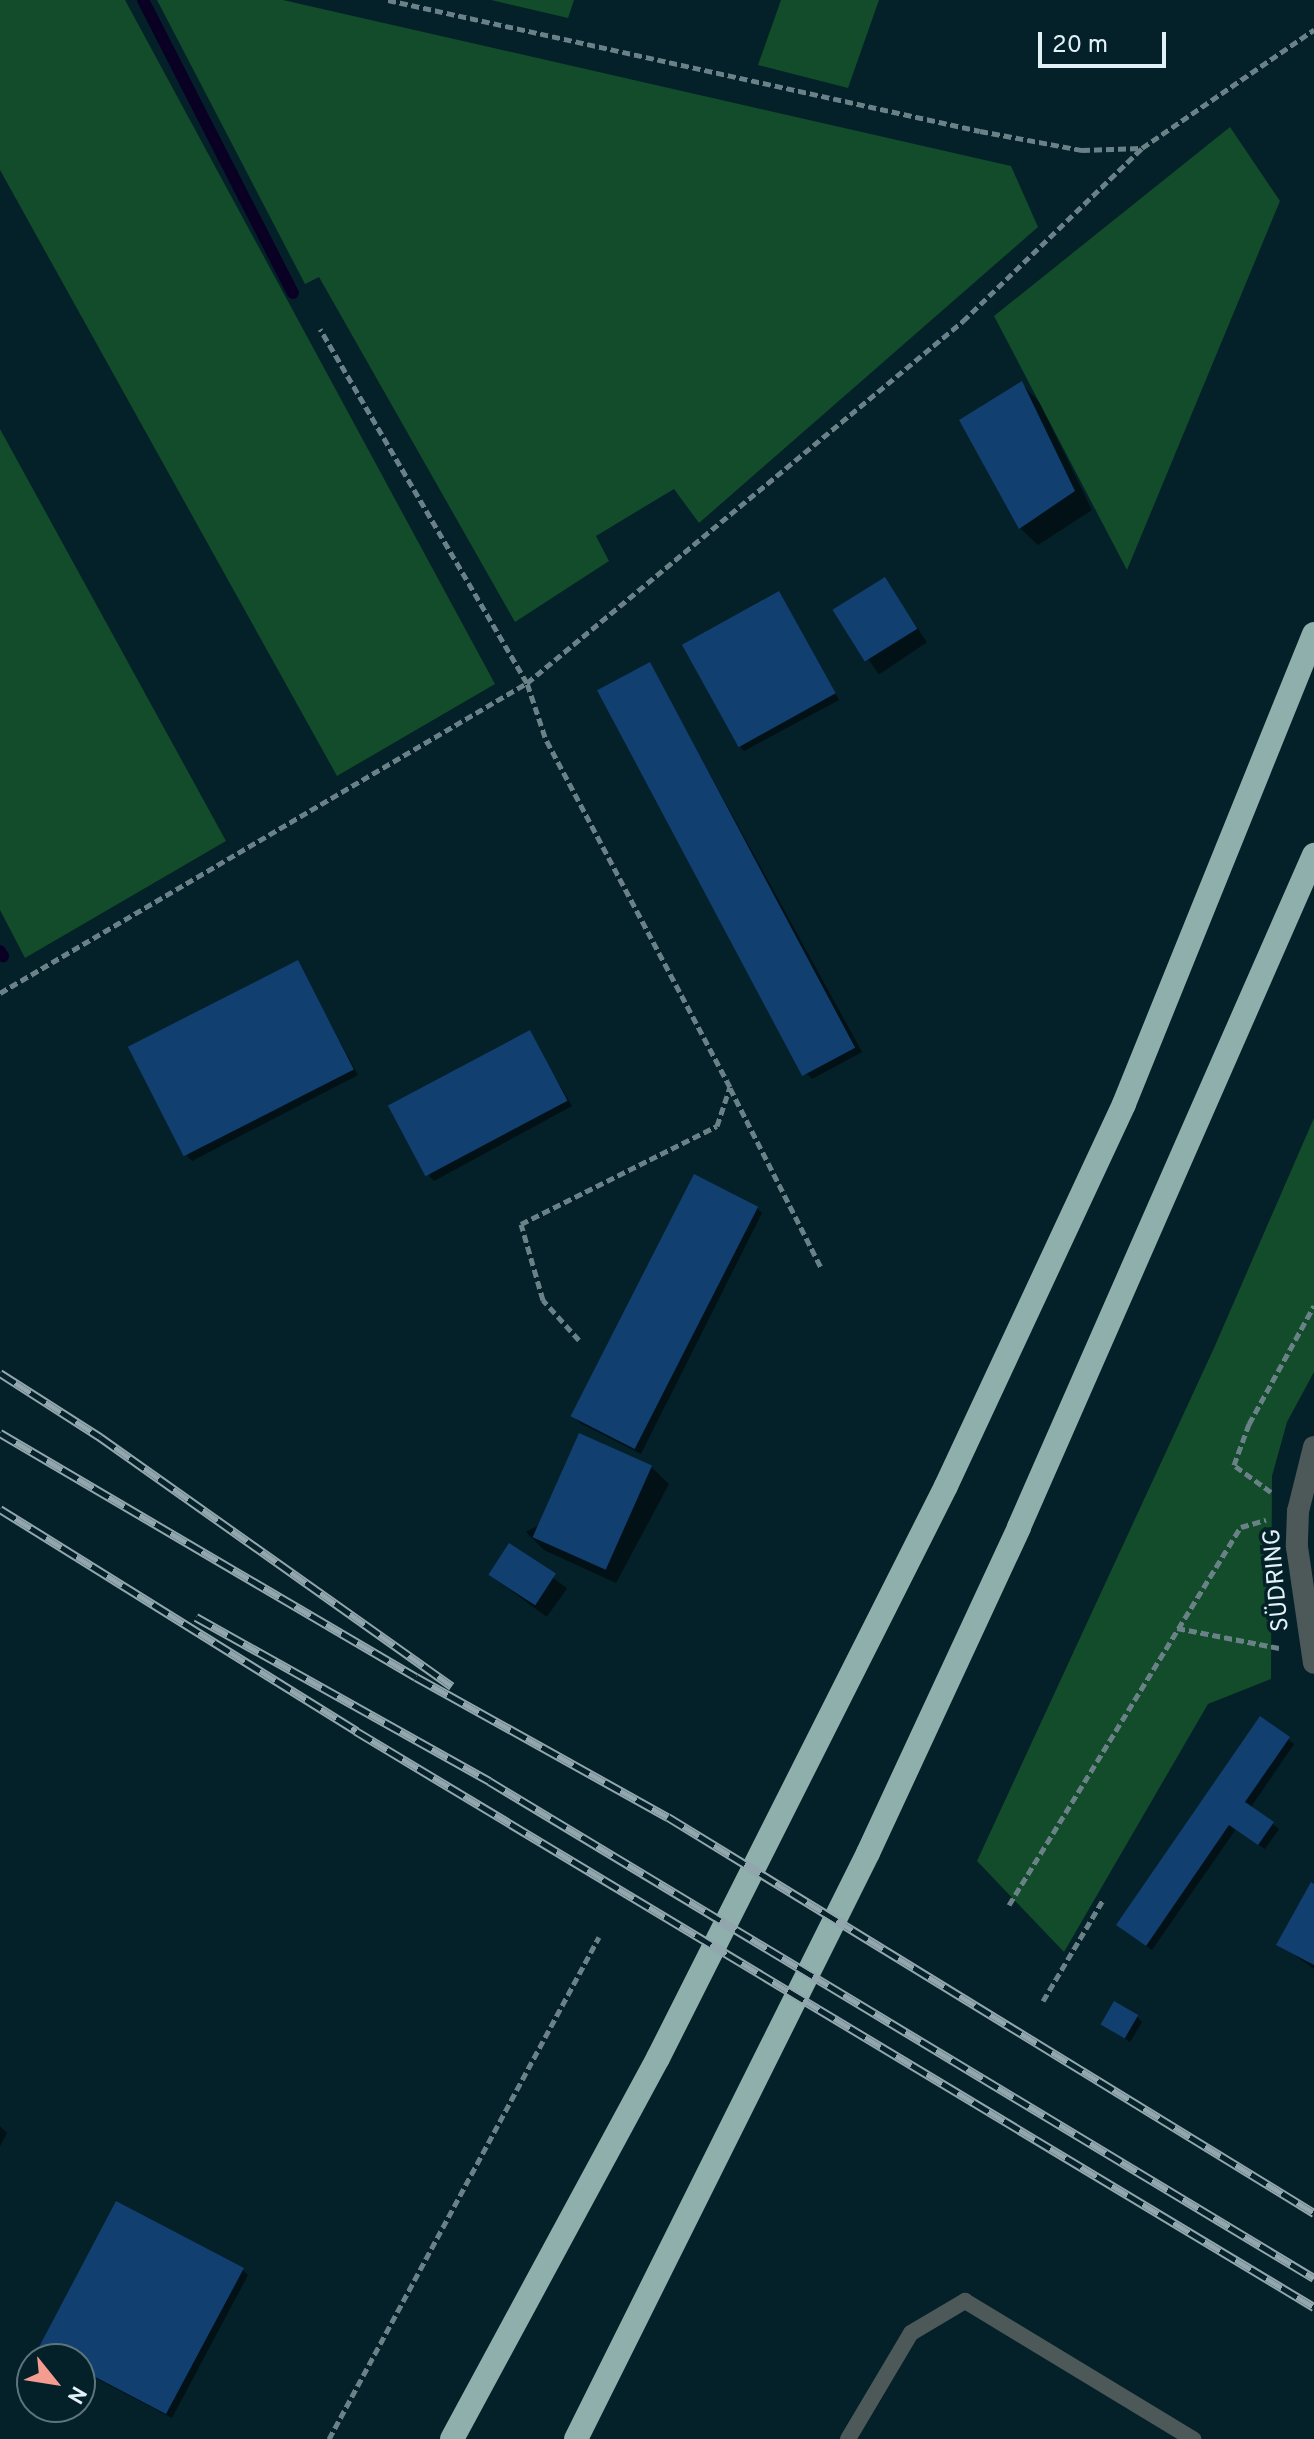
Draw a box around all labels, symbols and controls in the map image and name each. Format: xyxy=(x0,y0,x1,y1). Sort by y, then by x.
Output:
scale bar xyxy=(1042,16,1170,66)
text: 20 m xyxy=(1052,31,1108,61)
street label: SÜDRING xyxy=(1259,1527,1297,1633)
north arrow xyxy=(16,2343,96,2423)
text: N xyxy=(60,2381,91,2408)

